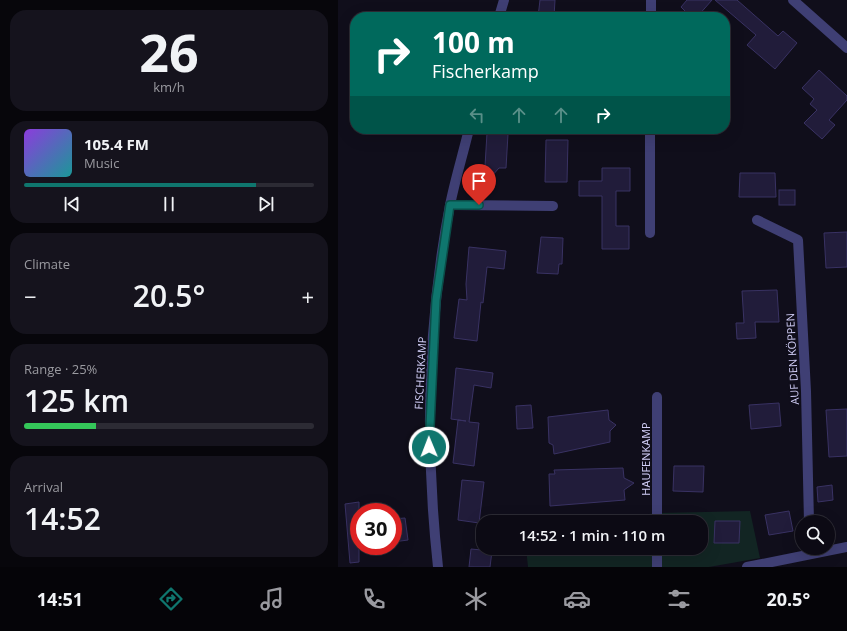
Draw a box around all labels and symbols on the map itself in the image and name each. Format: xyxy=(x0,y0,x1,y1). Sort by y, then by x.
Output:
pin xyxy=(462,164,496,205)
street label: AUF DEN KÖPPEN xyxy=(782,313,802,405)
street label: FISCHERKAMP xyxy=(411,336,429,410)
street label: HAUFENKAMP xyxy=(638,422,653,496)
position arrow xyxy=(408,426,450,468)
speed limit sign: 30 xyxy=(350,503,402,555)

